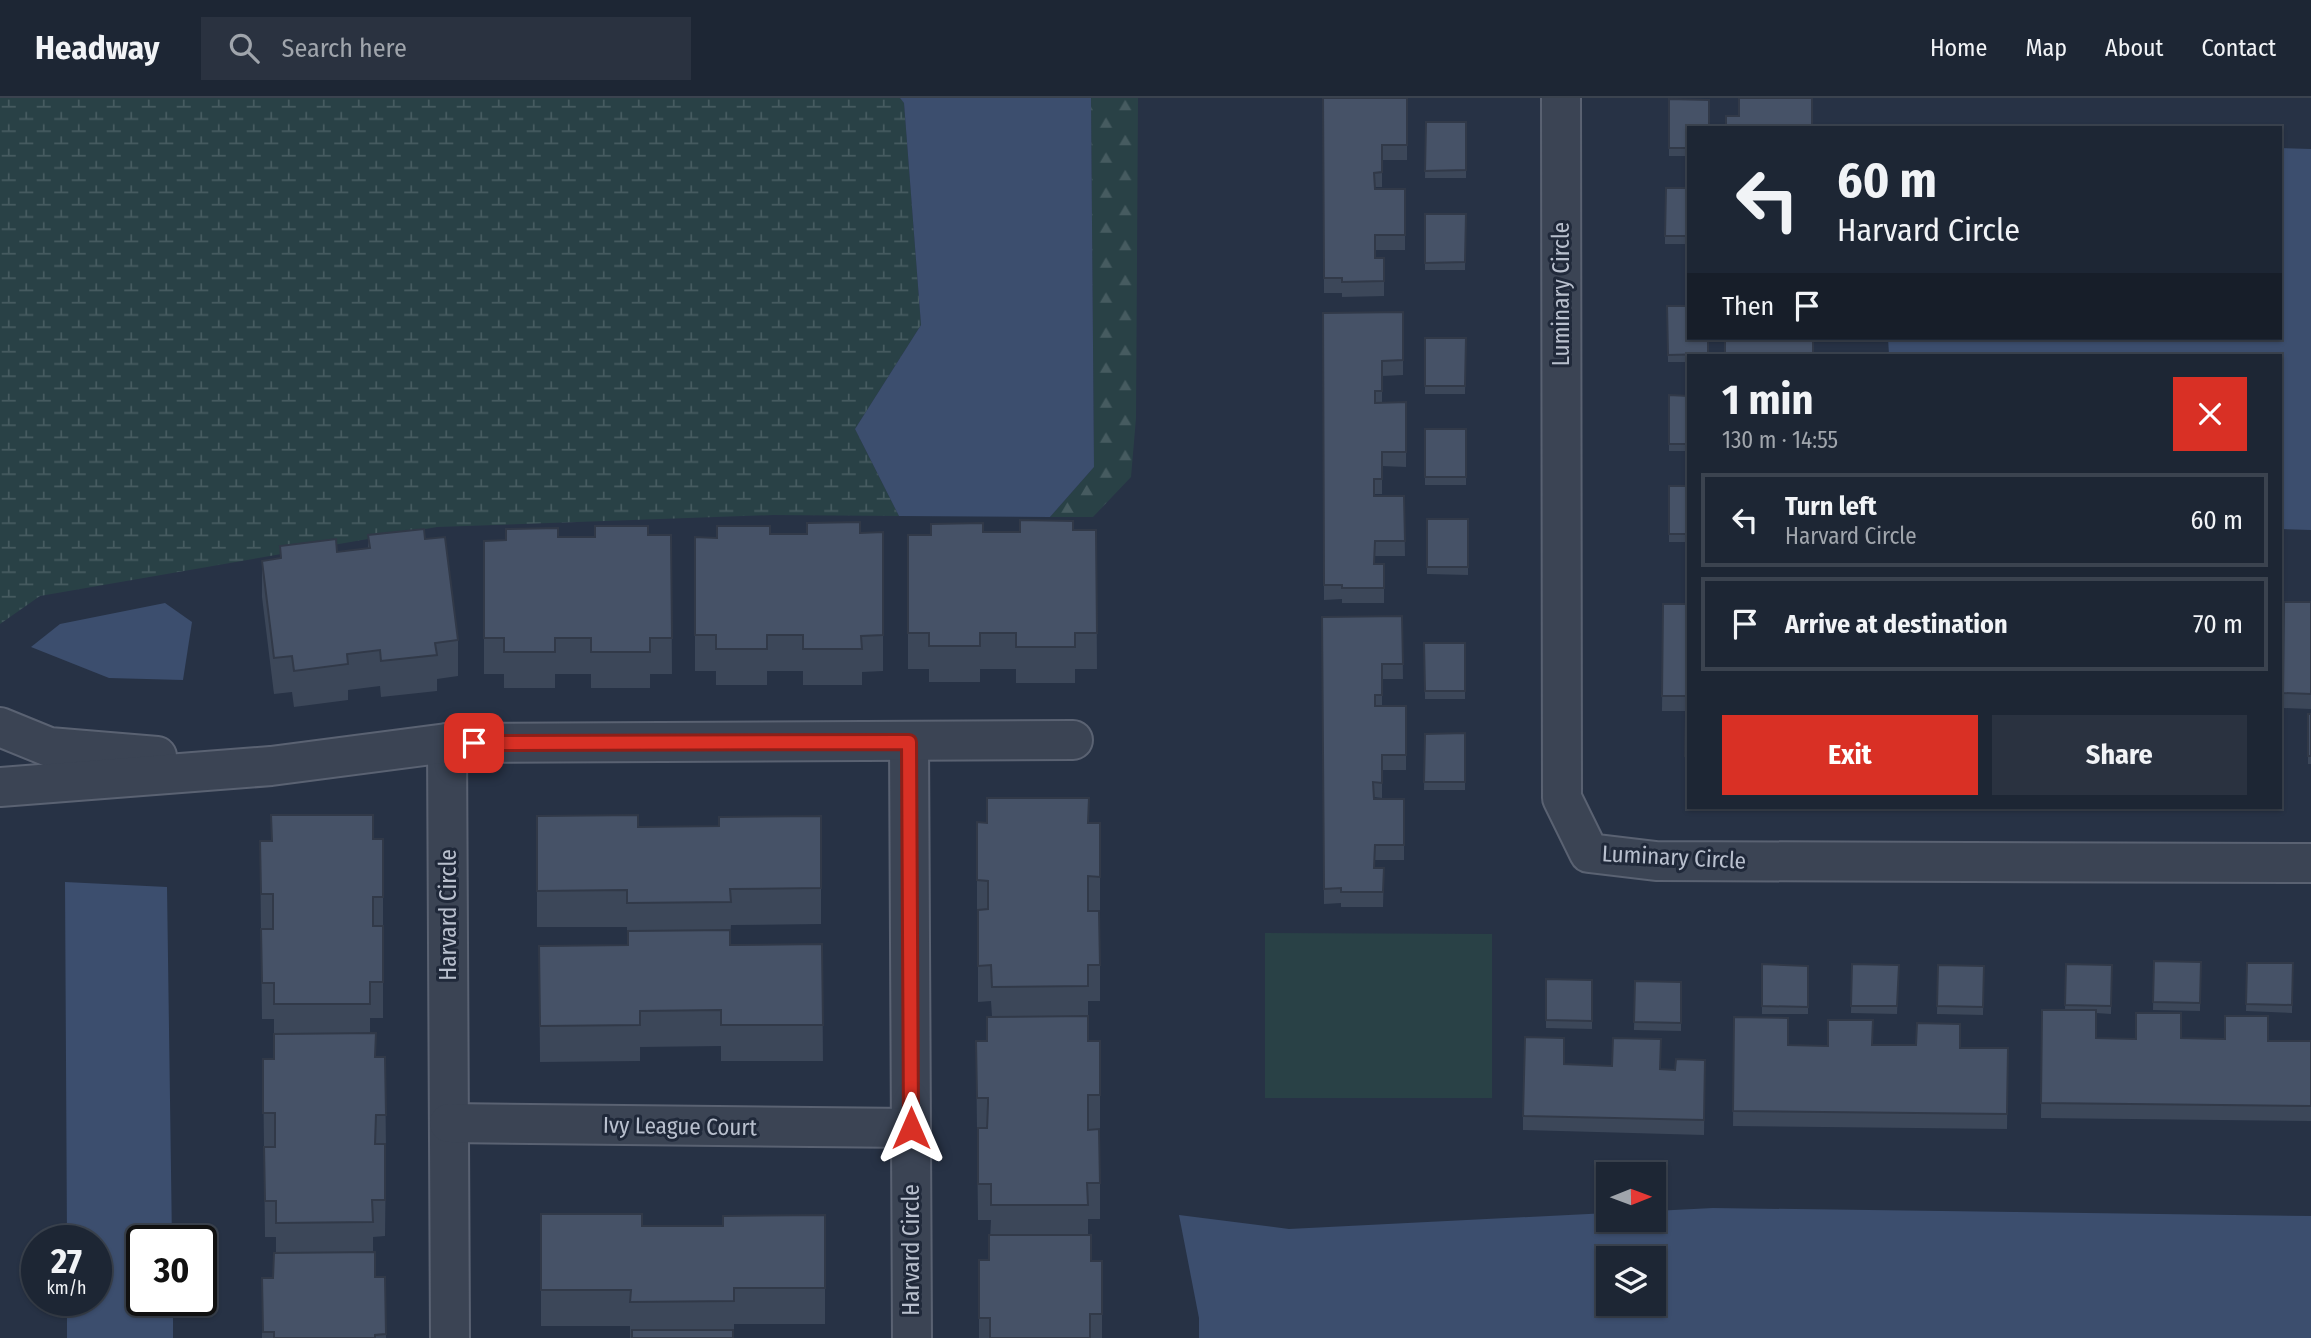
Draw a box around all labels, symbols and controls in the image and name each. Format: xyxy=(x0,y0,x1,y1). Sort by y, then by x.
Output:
search box xyxy=(201,17,691,80)
text: Headway xyxy=(35,28,159,68)
icon: search xyxy=(225,29,263,67)
text: Search here xyxy=(281,33,407,64)
text: Home xyxy=(1930,34,1987,62)
text: Map xyxy=(2025,34,2067,62)
text: About xyxy=(2105,34,2163,62)
text: Contact xyxy=(2201,34,2276,62)
text: 60 m xyxy=(1837,151,1937,210)
icon: left xyxy=(1722,154,1813,245)
text: Harvard Circle xyxy=(1837,211,2020,249)
street label: Luminary Circle xyxy=(1547,222,1575,366)
icon: arrive xyxy=(1788,287,1826,325)
text: Then xyxy=(1722,291,1774,322)
text: 1 min xyxy=(1722,375,1813,425)
button: close xyxy=(2173,377,2247,451)
text: 130 m · 14:55 xyxy=(1722,426,1838,454)
text: Turn left xyxy=(1785,491,1877,522)
icon: left xyxy=(1726,501,1764,539)
text: 60 m xyxy=(2190,505,2243,536)
text: Harvard Circle xyxy=(1785,522,1917,550)
icon: arrive xyxy=(1726,605,1764,643)
text: Arrive at destination xyxy=(1785,609,2008,640)
text: 70 m xyxy=(2193,609,2243,640)
pin xyxy=(444,713,504,773)
button: Exit xyxy=(1722,715,1978,795)
button: Share xyxy=(1992,715,2247,795)
icon: arrive xyxy=(455,724,493,762)
street label: Luminary Circle xyxy=(1601,839,1747,875)
street label: Harvard Circle xyxy=(434,849,462,981)
position arrow xyxy=(874,1091,948,1165)
street label: Ivy League Court xyxy=(603,1111,758,1141)
north arrow xyxy=(1596,1162,1666,1232)
map controls xyxy=(1596,1162,1666,1316)
street label: Harvard Circle xyxy=(897,1184,925,1316)
speed limit sign: 30 xyxy=(126,1225,217,1316)
text: 27 xyxy=(51,1240,82,1282)
button: layers xyxy=(1596,1246,1666,1316)
text: km/h xyxy=(46,1277,87,1299)

